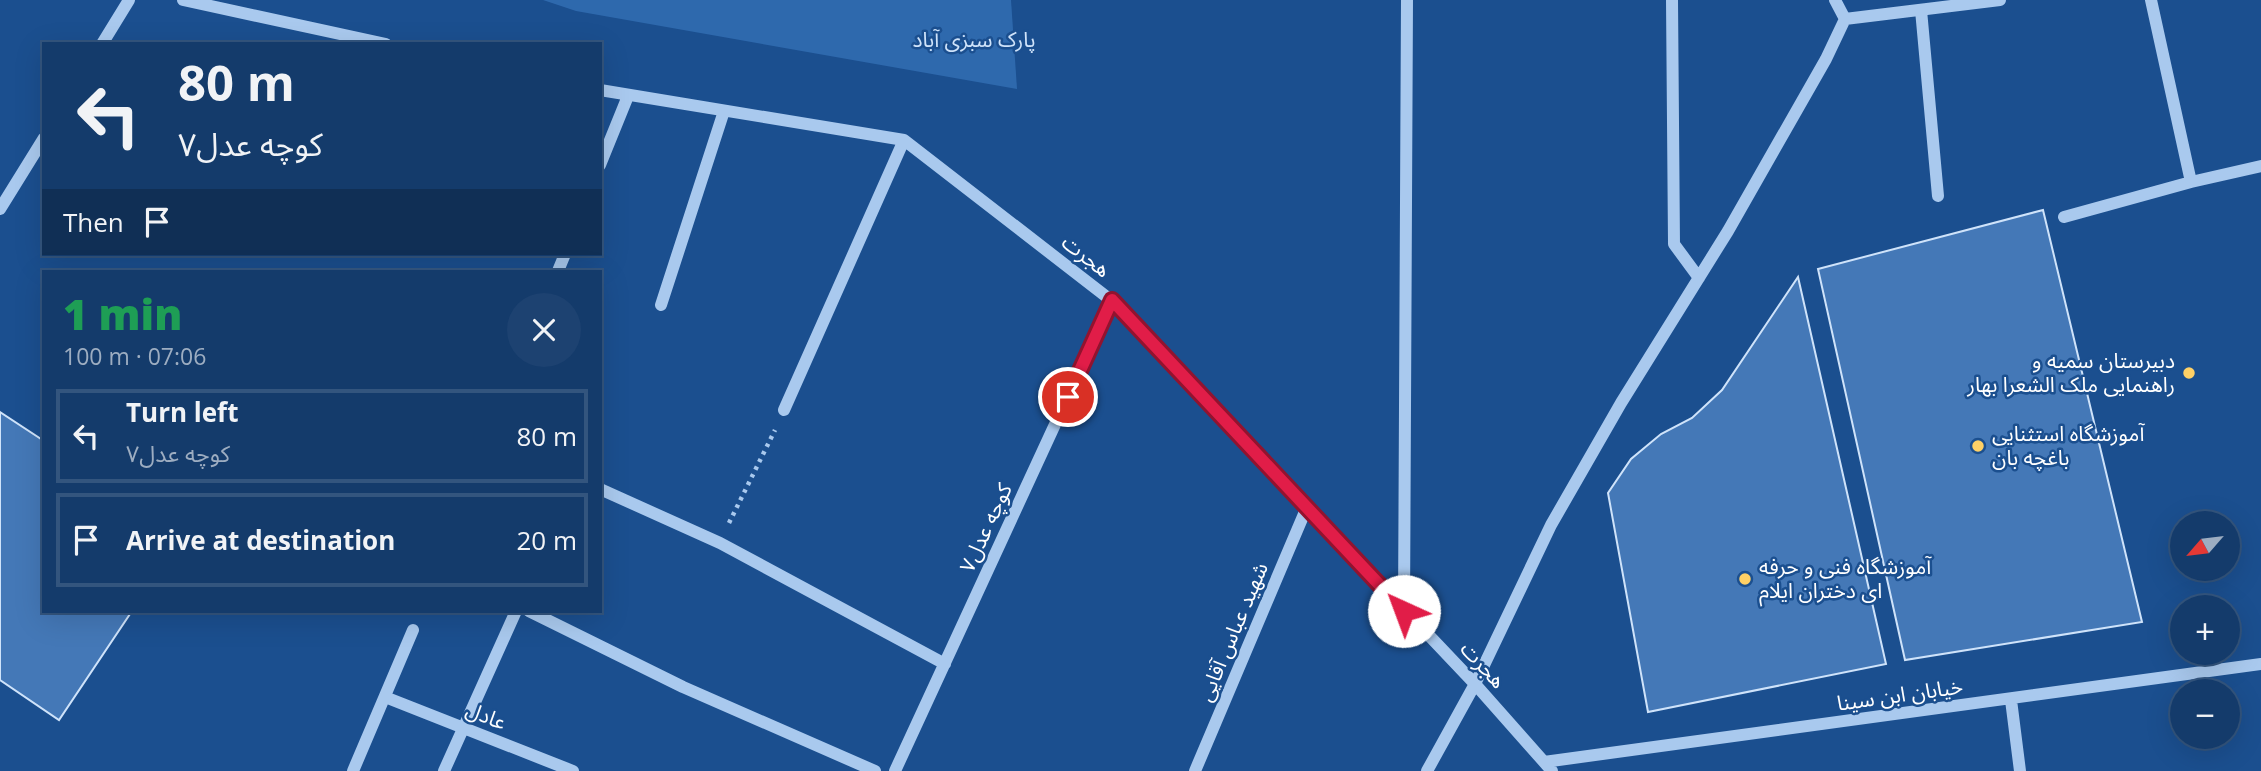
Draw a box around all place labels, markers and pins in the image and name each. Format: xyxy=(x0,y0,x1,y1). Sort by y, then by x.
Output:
place label: دبیرستان سمیه و راهنمایی ملک الشعرا بهار xyxy=(1966,346,2175,398)
marker: دبیرستان سمیه و راهنمایی ملک الشعرا بهار xyxy=(2181,365,2197,381)
pin xyxy=(1038,367,1098,427)
place label: آموزشگاه استثنایی باغچه بان xyxy=(1992,419,2145,471)
marker: آموزشگاه استثنایی باغچه بان xyxy=(1970,438,1986,454)
place label: آموزشگاه فنی و حرفه ای دختران ایلام xyxy=(1759,552,1932,607)
marker: آموزشگاه فنی و حرفه ای دختران ایلام xyxy=(1737,571,1753,587)

